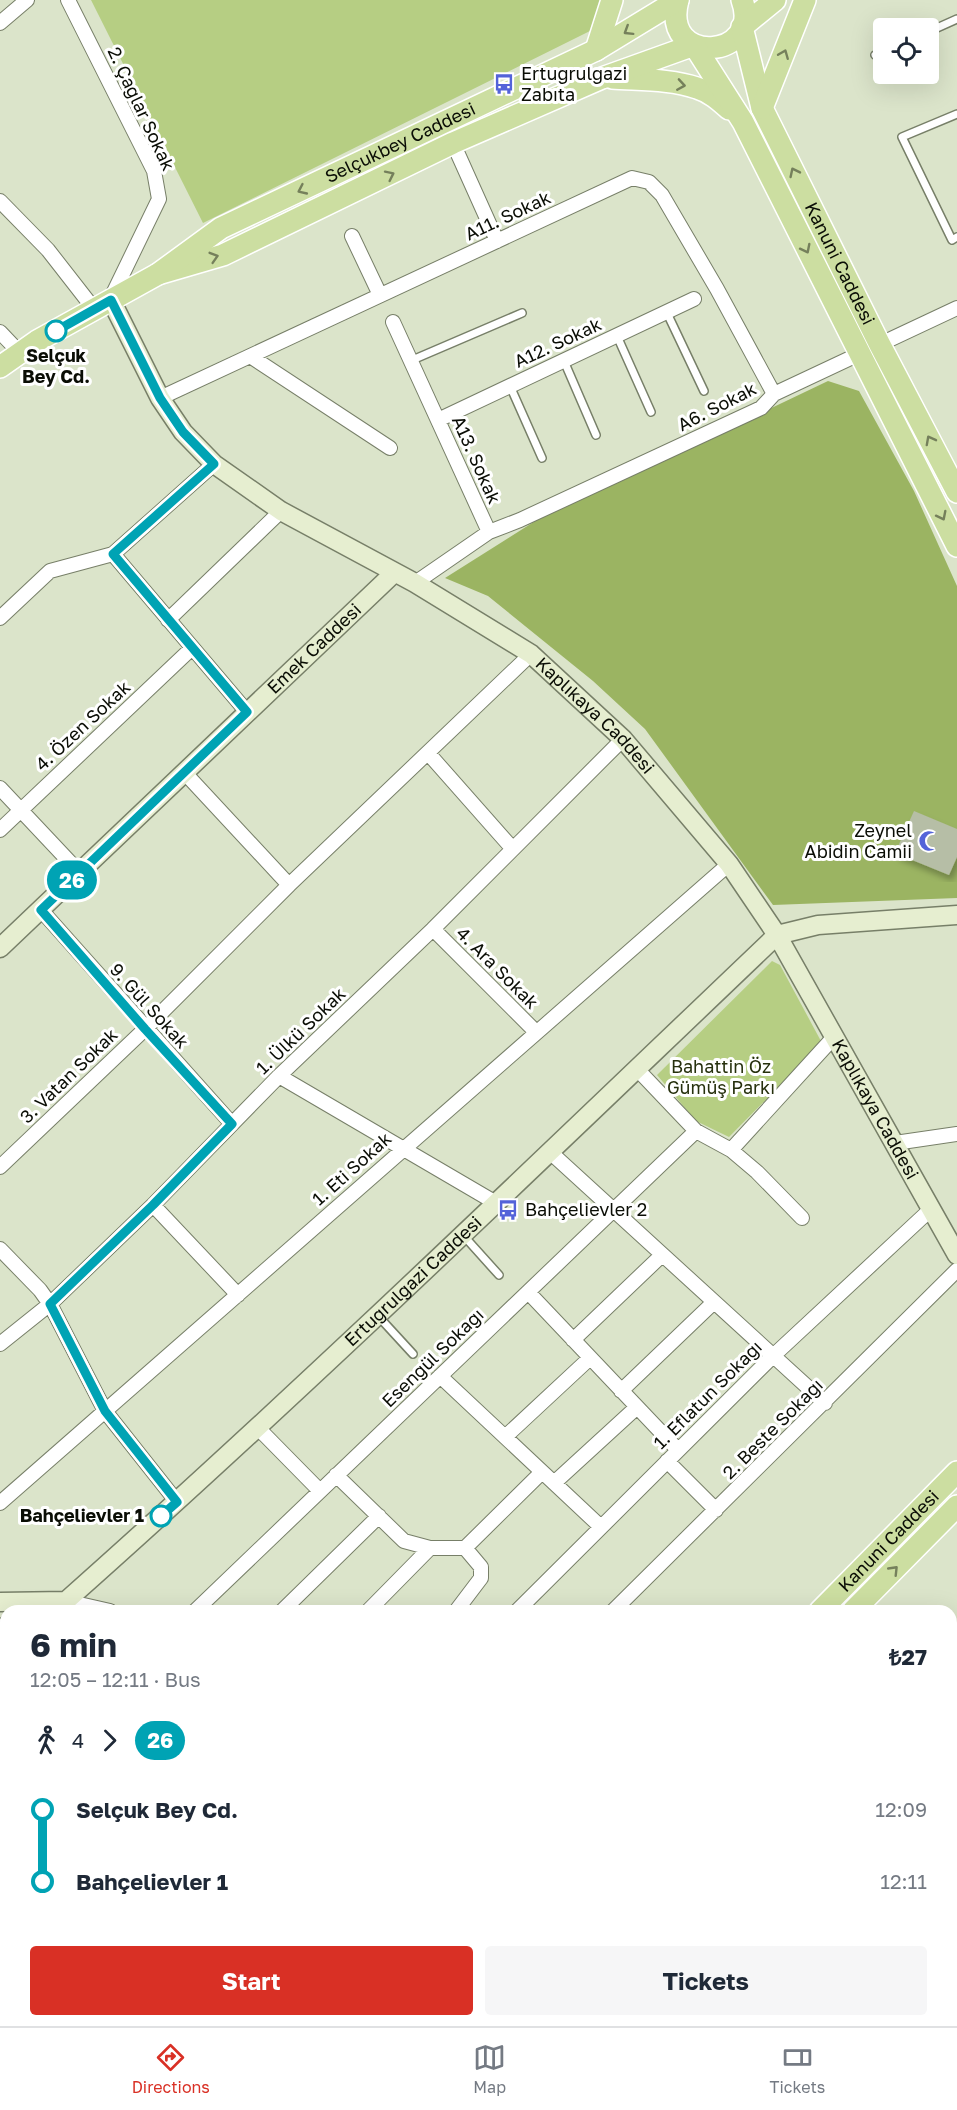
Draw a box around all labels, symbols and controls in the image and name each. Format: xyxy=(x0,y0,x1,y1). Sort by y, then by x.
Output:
map controls xyxy=(873,18,939,84)
button: locate xyxy=(873,18,939,84)
one-way arrow xyxy=(624,23,634,35)
street label: 2. Çağlar Sokak xyxy=(104,43,180,174)
one-way arrow xyxy=(776,49,789,60)
place label: Ertuğrulgazi Zabıta xyxy=(521,62,627,105)
bus stop icon: Ertuğrulgazi Zabıta xyxy=(492,72,516,96)
one-way arrow xyxy=(676,78,685,90)
street label: Selçukbey Caddesi xyxy=(321,97,478,187)
one-way arrow xyxy=(790,168,802,179)
one-way arrow xyxy=(384,170,395,182)
one-way arrow xyxy=(297,182,308,194)
street label: A11. Sokak xyxy=(461,186,554,245)
street label: Kanuni Caddesi xyxy=(801,198,880,328)
one-way arrow xyxy=(799,243,811,254)
one-way arrow xyxy=(208,252,219,264)
street label: A12. Sokak xyxy=(510,312,605,372)
marker: Selçuk Bey Cd. xyxy=(45,320,67,342)
place label: Selçuk Bey Cd. xyxy=(22,344,90,387)
street label: A6. Sokak xyxy=(673,377,760,435)
street label: A13. Sokak xyxy=(448,412,506,507)
one-way arrow xyxy=(926,436,937,446)
one-way arrow xyxy=(935,510,947,521)
street label: Emek Caddesi xyxy=(262,598,365,698)
street label: Kaplıkaya Caddesi xyxy=(532,652,660,778)
street label: 4. Özen Sokak xyxy=(30,676,134,775)
place label: Zeynel Abidin Camii xyxy=(805,819,912,862)
mosque icon: Zeynel Abidin Camii xyxy=(917,829,941,853)
line badge: 26 xyxy=(45,860,99,900)
text: 26 xyxy=(59,867,85,893)
street label: 4. Ara Sokak xyxy=(452,922,543,1013)
street label: 9. Gül Sokak xyxy=(106,958,194,1053)
street label: 1. Ülkü Sokak xyxy=(251,982,350,1078)
street label: 3. Vatan Sokak xyxy=(15,1023,122,1127)
street label: Kaplıkaya Caddesi xyxy=(828,1035,924,1183)
park label: Bahattin Öz Gümüş Parkı xyxy=(667,1055,775,1098)
street label: 1. Eti Sokak xyxy=(307,1127,395,1209)
bus stop icon: Bahçelievler 2 xyxy=(496,1198,520,1222)
place label: Bahçelievler 2 xyxy=(525,1198,647,1220)
street label: Ertuğrulgazi Caddesi xyxy=(340,1211,486,1351)
street label: Esengül Sokağı xyxy=(377,1303,488,1411)
street label: 1. Eflatun Sokağı xyxy=(649,1336,766,1453)
street label: 2. Beste Sokağı xyxy=(718,1374,827,1483)
street label: Kanuni Caddesi xyxy=(833,1485,943,1596)
place label: Bahçelievler 1 xyxy=(20,1504,144,1526)
marker: Bahçelievler 1 xyxy=(150,1505,172,1527)
one-way arrow xyxy=(887,1566,898,1577)
text: 6 min xyxy=(30,1625,117,1664)
text: ₺27 xyxy=(889,1643,927,1670)
text: 12:05 – 12:11 · Bus xyxy=(30,1667,201,1691)
icon: walk xyxy=(30,1724,63,1757)
icon: forward xyxy=(93,1724,126,1757)
text: 26 xyxy=(147,1727,173,1753)
text: 4 xyxy=(72,1728,84,1752)
text: Selçuk Bey Cd. xyxy=(76,1796,238,1823)
text: 12:09 xyxy=(875,1797,927,1821)
text: Bahçelievler 1 xyxy=(76,1868,228,1895)
text: 12:11 xyxy=(880,1869,927,1893)
button: Start xyxy=(30,1946,473,2015)
button: Tickets xyxy=(485,1946,927,2015)
tab: Directions xyxy=(132,2041,210,2097)
tab: Map xyxy=(473,2041,506,2097)
tab: Tickets xyxy=(770,2041,825,2097)

